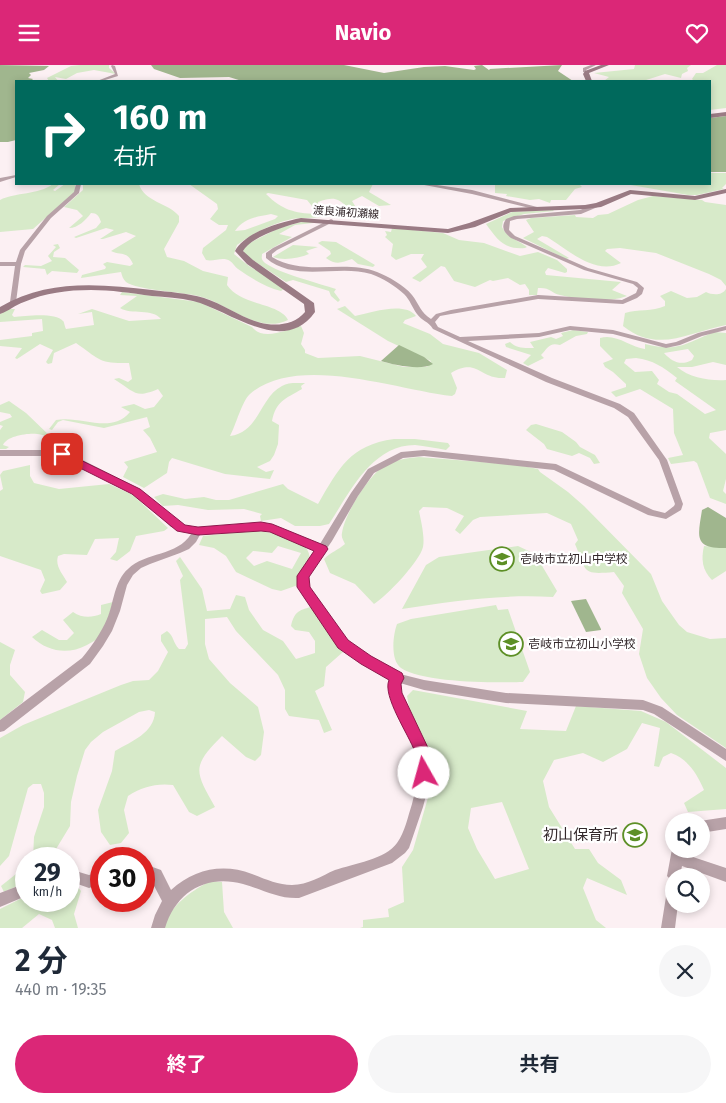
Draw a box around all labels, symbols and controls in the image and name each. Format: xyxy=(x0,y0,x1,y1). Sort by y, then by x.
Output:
icon: menu xyxy=(15,19,43,47)
text: Navio xyxy=(335,19,391,46)
icon: heart xyxy=(683,19,711,47)
text: 160 m xyxy=(113,96,207,138)
icon: right xyxy=(30,100,95,165)
text: 右折 xyxy=(113,143,157,170)
street label: 渡良浦初瀬線 xyxy=(313,204,379,221)
pin xyxy=(41,433,83,475)
icon: arrive xyxy=(48,440,76,468)
school or university icon: 壱岐市立初山中学校 xyxy=(489,546,515,572)
place label: 壱岐市立初山中学校 xyxy=(520,552,628,566)
school or university icon: 壱岐市立初山小学校 xyxy=(498,631,524,657)
place label: 壱岐市立初山小学校 xyxy=(528,637,636,651)
position arrow xyxy=(397,746,449,798)
map controls xyxy=(665,813,710,913)
button: sound xyxy=(665,813,710,858)
school or university icon: 初山保育所 xyxy=(622,822,648,848)
place label: 初山保育所 xyxy=(543,826,618,844)
speed limit sign: 30 xyxy=(90,847,155,912)
text: 29 xyxy=(34,858,61,888)
button: search xyxy=(665,868,710,913)
text: km/h xyxy=(33,885,62,899)
text: 2 分 xyxy=(15,943,68,979)
button: close xyxy=(659,945,711,997)
text: 440 m · 19:35 xyxy=(15,980,107,999)
button: 終了 xyxy=(15,1035,358,1093)
button: 共有 xyxy=(368,1035,711,1093)

